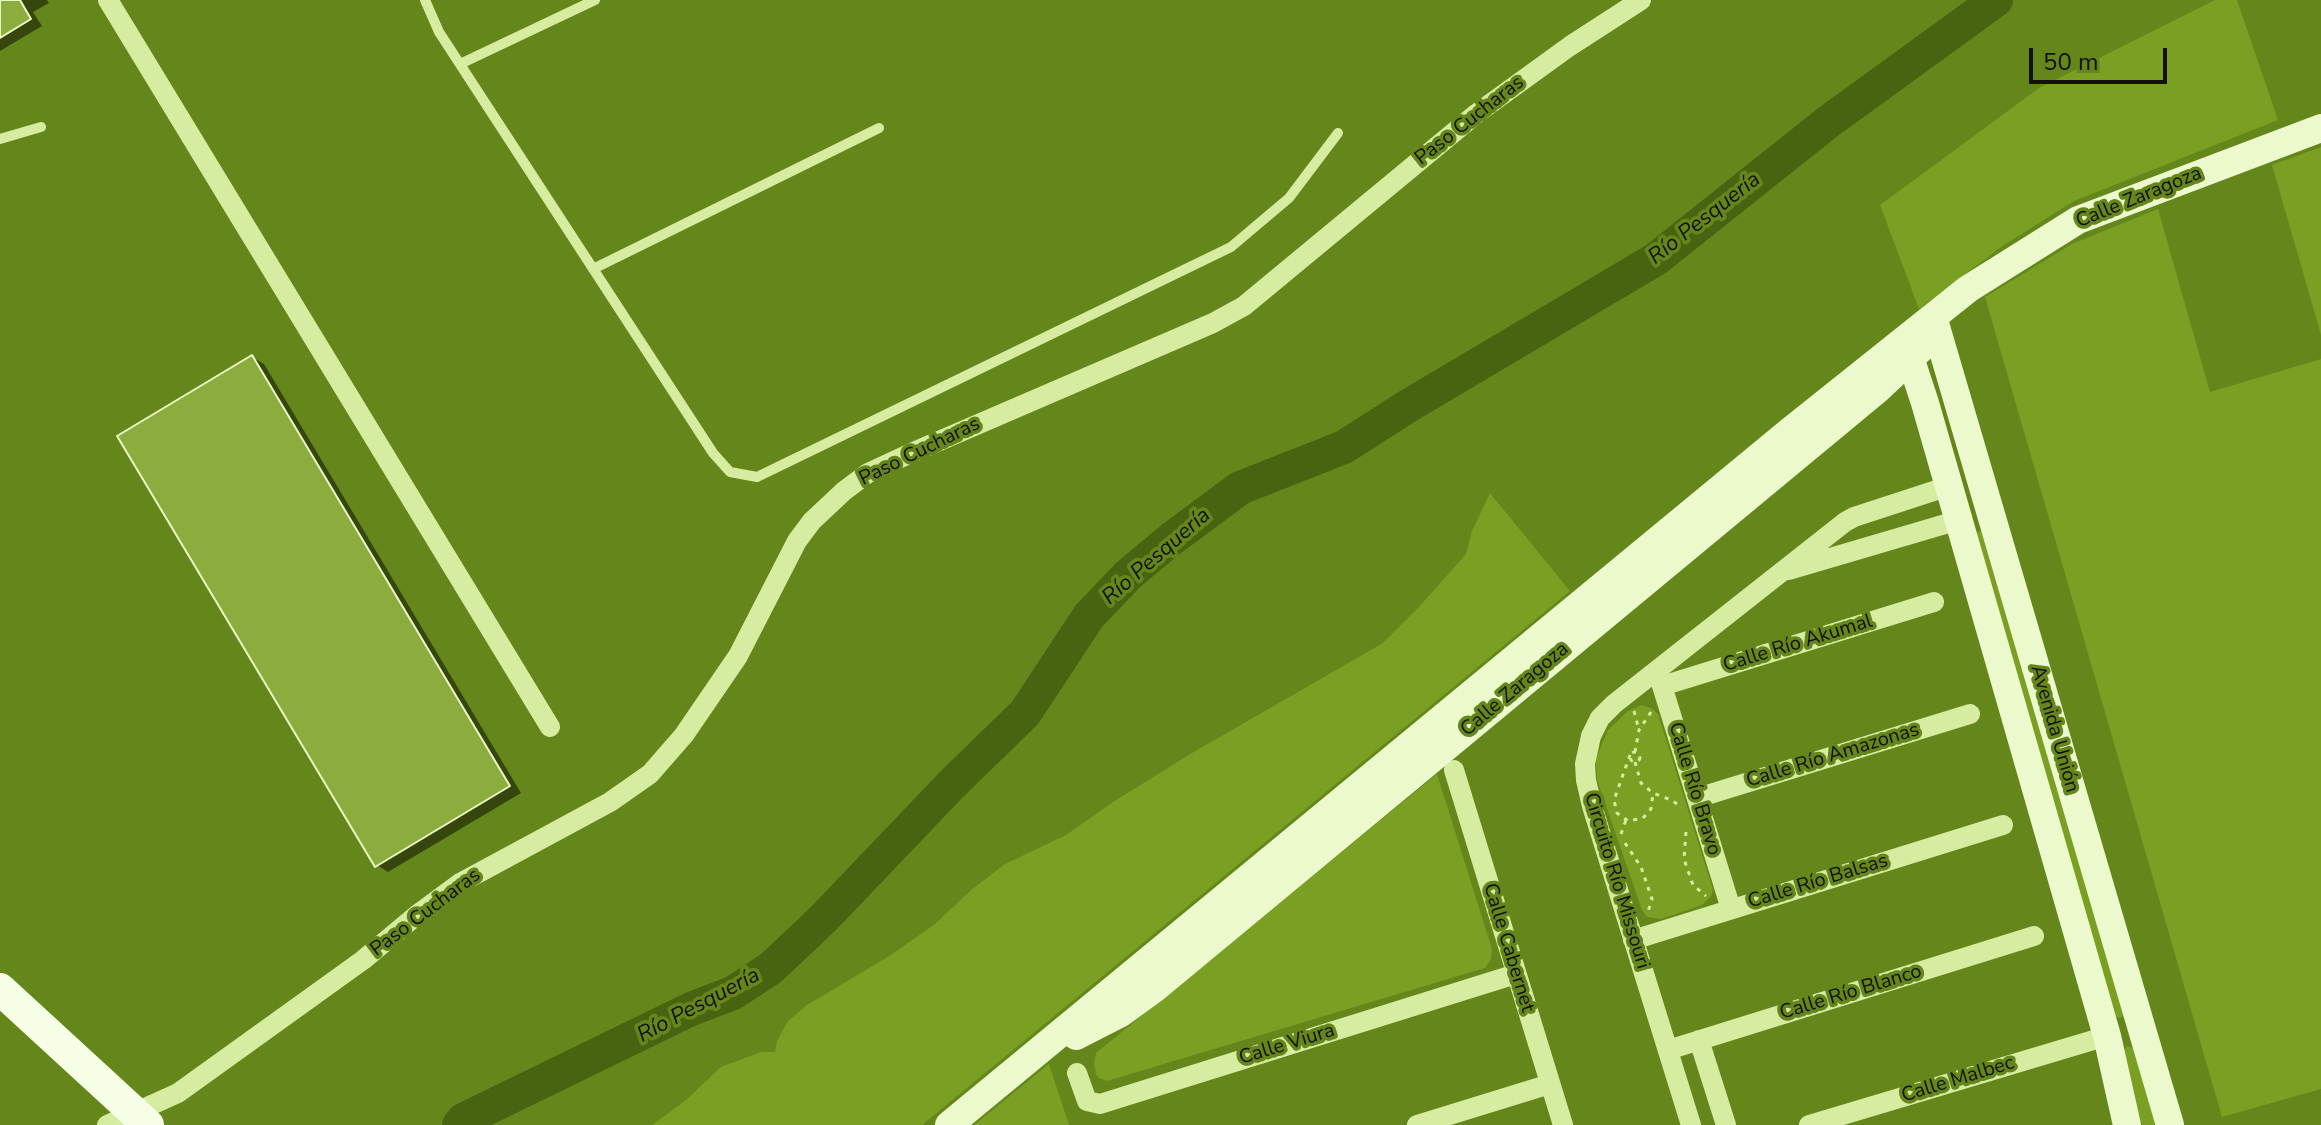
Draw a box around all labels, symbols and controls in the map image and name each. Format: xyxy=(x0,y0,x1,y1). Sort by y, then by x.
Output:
scale bar xyxy=(2033,32,2171,82)
text: 50 m xyxy=(2043,46,2099,78)
street label: Paso Cucharas xyxy=(1411,71,1529,171)
street label: Calle Zaragoza xyxy=(2073,162,2205,234)
water label: Río Pesquería xyxy=(1644,167,1766,271)
street label: Paso Cucharas xyxy=(856,412,984,492)
water label: Río Pesquería xyxy=(1097,503,1217,611)
street label: Calle Río Akumal xyxy=(1720,610,1876,678)
street label: Calle Zaragoza xyxy=(1456,638,1574,742)
street label: Avenida Unión xyxy=(2024,663,2084,795)
street label: Calle Río Amazonas xyxy=(1744,718,1922,794)
street label: Calle Río Bravo xyxy=(1662,720,1726,858)
street label: Circuito Río Missouri xyxy=(1578,790,1654,972)
street label: Calle Río Balsas xyxy=(1745,849,1891,915)
street label: Paso Cucharas xyxy=(366,864,486,962)
street label: Calle Cabernet xyxy=(1477,881,1539,1015)
street label: Calle Río Blanco xyxy=(1777,960,1925,1026)
water label: Río Pesquería xyxy=(633,963,765,1049)
street label: Calle Viura xyxy=(1236,1019,1338,1071)
street label: Calle Malbec xyxy=(1899,1052,2017,1108)

